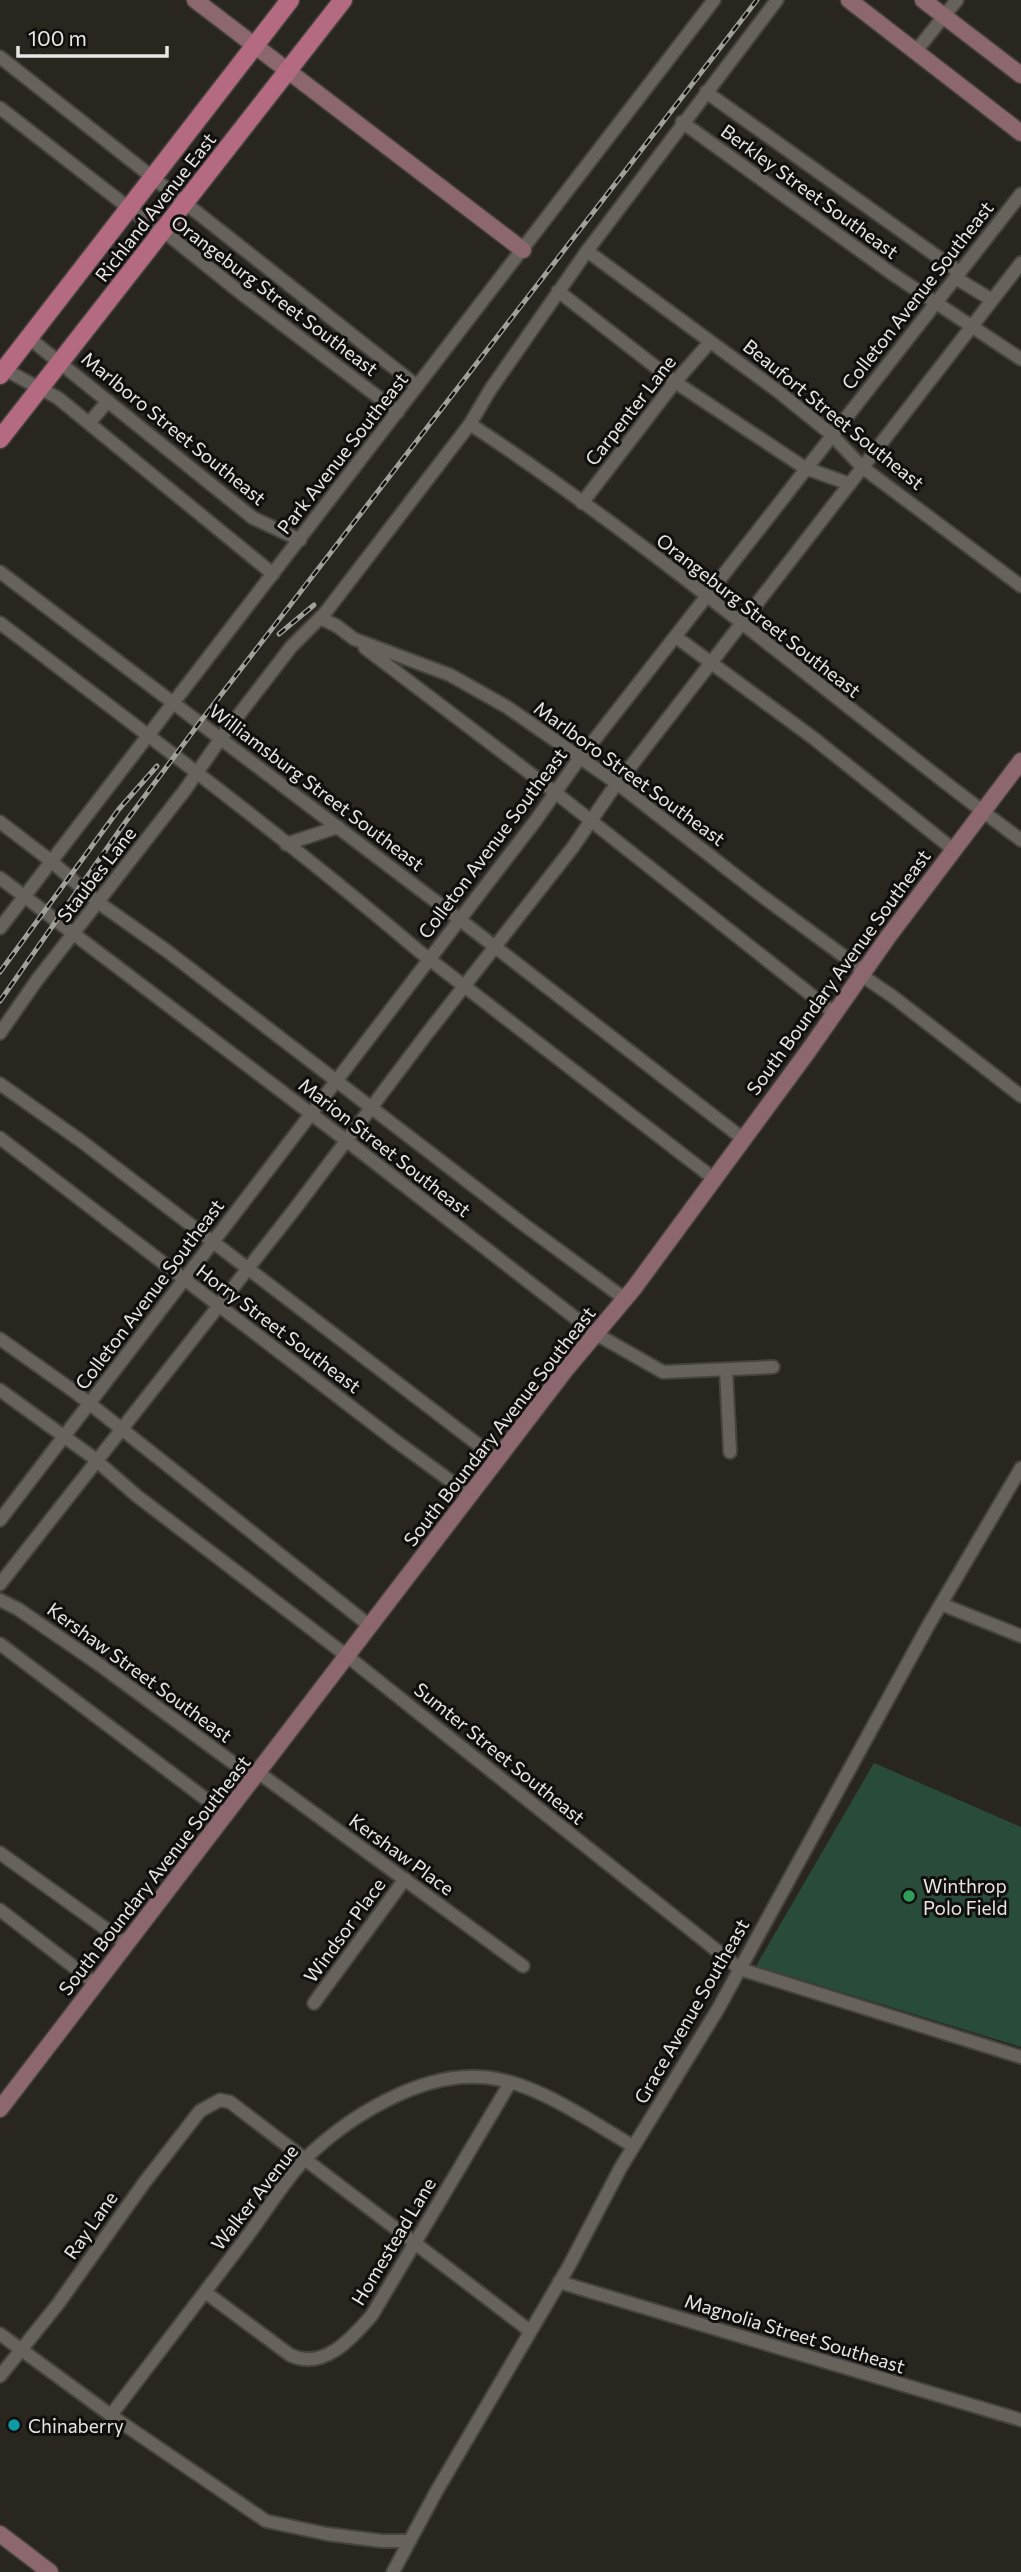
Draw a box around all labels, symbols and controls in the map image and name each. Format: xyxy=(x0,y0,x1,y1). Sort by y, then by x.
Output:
scale bar xyxy=(18,14,166,58)
text: 100 m xyxy=(28,25,87,50)
street label: Berkley Street Southeast xyxy=(717,119,903,263)
street label: Richland Avenue East xyxy=(90,128,220,286)
street label: Colleton Avenue Southeast xyxy=(836,196,998,394)
street label: Orangeburg Street Southeast xyxy=(167,210,383,380)
street label: Beaufort Street Southeast xyxy=(739,334,929,494)
street label: Marlboro Street Southeast xyxy=(77,346,271,510)
street label: Carpenter Lane xyxy=(580,350,680,470)
street label: Park Avenue Southeast xyxy=(272,368,412,538)
street label: Orangeburg Street Southeast xyxy=(652,528,866,702)
street label: Marlboro Street Southeast xyxy=(530,696,730,850)
street label: Williamsburg Street Southeast xyxy=(205,699,429,875)
street label: Colleton Avenue Southeast xyxy=(413,743,571,943)
street label: Staubes Lane xyxy=(52,822,140,926)
street label: South Boundary Avenue Southeast xyxy=(741,845,935,1099)
street label: Marion Street Southeast xyxy=(294,1073,476,1221)
street label: Colleton Avenue Southeast xyxy=(70,1194,228,1394)
street label: Horry Street Southeast xyxy=(192,1259,366,1397)
street label: South Boundary Avenue Southeast xyxy=(398,1301,600,1550)
street label: Kershaw Street Southeast xyxy=(43,1597,237,1747)
street label: Sumter Street Southeast xyxy=(410,1677,590,1829)
street label: South Boundary Avenue Southeast xyxy=(53,1750,255,1999)
street label: Kershaw Place xyxy=(345,1808,459,1900)
street label: Windsor Place xyxy=(298,1873,390,1987)
place label: Winthrop Polo Field xyxy=(923,1874,1007,1919)
marker: Winthrop Polo Field xyxy=(901,1888,917,1904)
street label: Grace Avenue Southeast xyxy=(629,1914,753,2107)
street label: Walker Avenue xyxy=(206,2140,302,2254)
street label: Homestead Lane xyxy=(346,2173,440,2309)
street label: Ray Lane xyxy=(58,2187,122,2263)
street label: Magnolia Street Southeast xyxy=(682,2288,908,2378)
place label: Chinaberry xyxy=(28,2414,124,2437)
marker: Chinaberry xyxy=(6,2417,22,2433)

